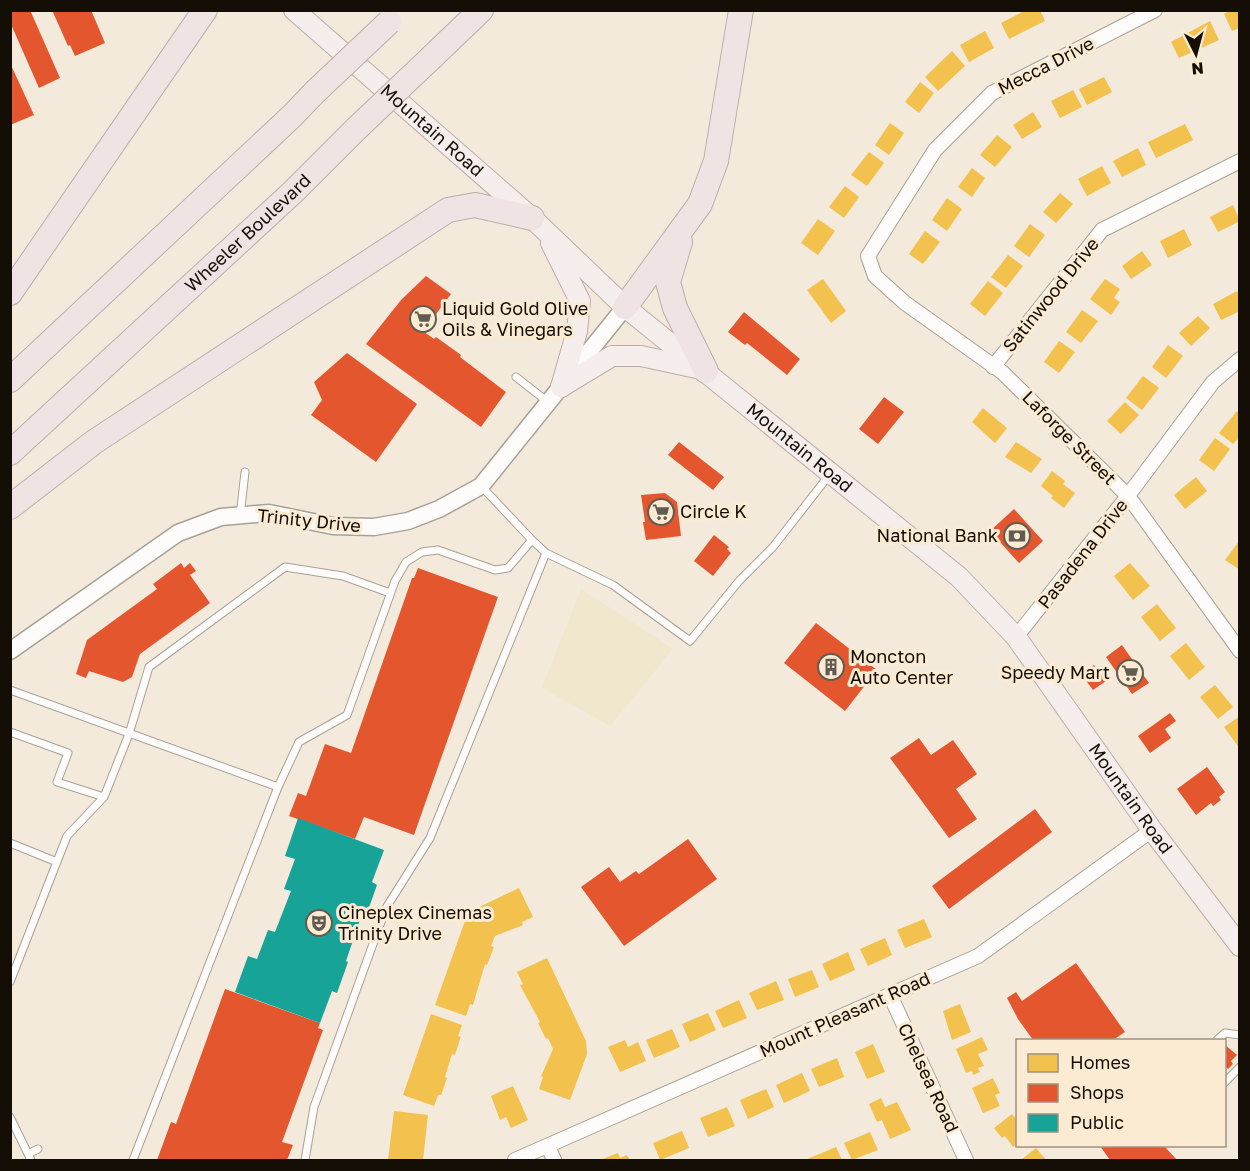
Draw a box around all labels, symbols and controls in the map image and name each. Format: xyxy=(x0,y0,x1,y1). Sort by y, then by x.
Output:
north arrow xyxy=(1166,24,1226,84)
street label: Mecca Drive xyxy=(994,32,1097,99)
text: N xyxy=(1190,58,1205,79)
street label: Mountain Road xyxy=(376,79,489,181)
street label: Wheeler Boulevard xyxy=(180,169,315,296)
street label: Satinwood Drive xyxy=(997,233,1103,356)
place label: Liquid Gold Olive Oils & Vinegars xyxy=(442,297,588,340)
supermarket icon: Liquid Gold Olive Oils & Vinegars xyxy=(408,304,438,334)
street label: Laforge Street xyxy=(1018,386,1121,489)
street label: Mountain Road xyxy=(743,398,857,497)
street label: Pasadena Drive xyxy=(1032,494,1132,613)
supermarket icon: Circle K xyxy=(646,497,676,527)
place label: Circle K xyxy=(680,500,747,522)
street label: Trinity Drive xyxy=(256,504,362,536)
bank icon: National Bank xyxy=(1002,521,1032,551)
place label: National Bank xyxy=(877,524,998,546)
place label: Moncton Auto Center xyxy=(850,645,953,688)
building icon: Moncton Auto Center xyxy=(816,652,846,682)
supermarket icon: Speedy Mart xyxy=(1115,658,1145,688)
place label: Speedy Mart xyxy=(1001,661,1110,683)
street label: Mountain Road xyxy=(1084,739,1178,857)
place label: Cineplex Cinemas Trinity Drive xyxy=(338,901,492,944)
theatre icon: Cineplex Cinemas Trinity Drive xyxy=(304,908,334,938)
street label: Mount Pleasant Road xyxy=(756,967,933,1062)
street label: Chelsea Road xyxy=(894,1019,964,1136)
legend xyxy=(1016,1039,1226,1147)
text: Homes xyxy=(1070,1051,1130,1073)
text: Shops xyxy=(1070,1081,1124,1103)
text: Public xyxy=(1070,1111,1124,1133)

